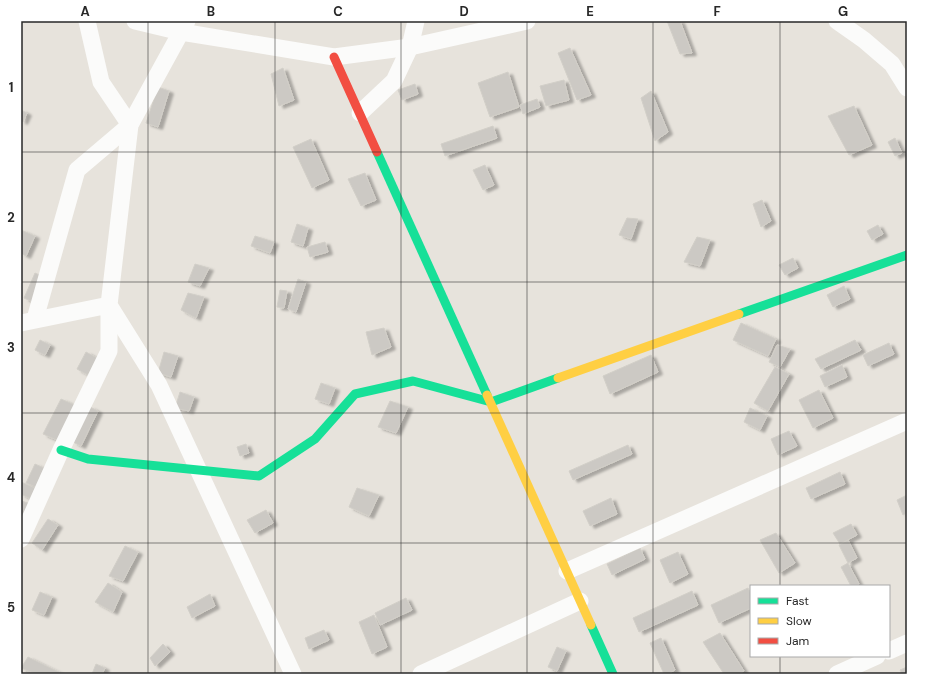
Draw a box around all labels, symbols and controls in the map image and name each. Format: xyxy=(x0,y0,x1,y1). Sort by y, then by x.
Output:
text: A xyxy=(80,3,90,20)
text: B xyxy=(207,3,215,20)
text: C xyxy=(333,3,343,20)
text: D xyxy=(459,3,469,20)
text: E xyxy=(586,3,594,20)
text: F xyxy=(713,3,721,20)
text: G xyxy=(838,3,848,20)
text: 1 xyxy=(9,79,13,96)
text: 2 xyxy=(7,209,15,226)
text: 3 xyxy=(7,339,15,356)
text: 4 xyxy=(7,469,15,486)
legend xyxy=(750,585,890,657)
text: Fast xyxy=(786,593,809,609)
text: 5 xyxy=(7,599,15,616)
text: Slow xyxy=(786,613,812,629)
text: Jam xyxy=(786,633,809,649)

